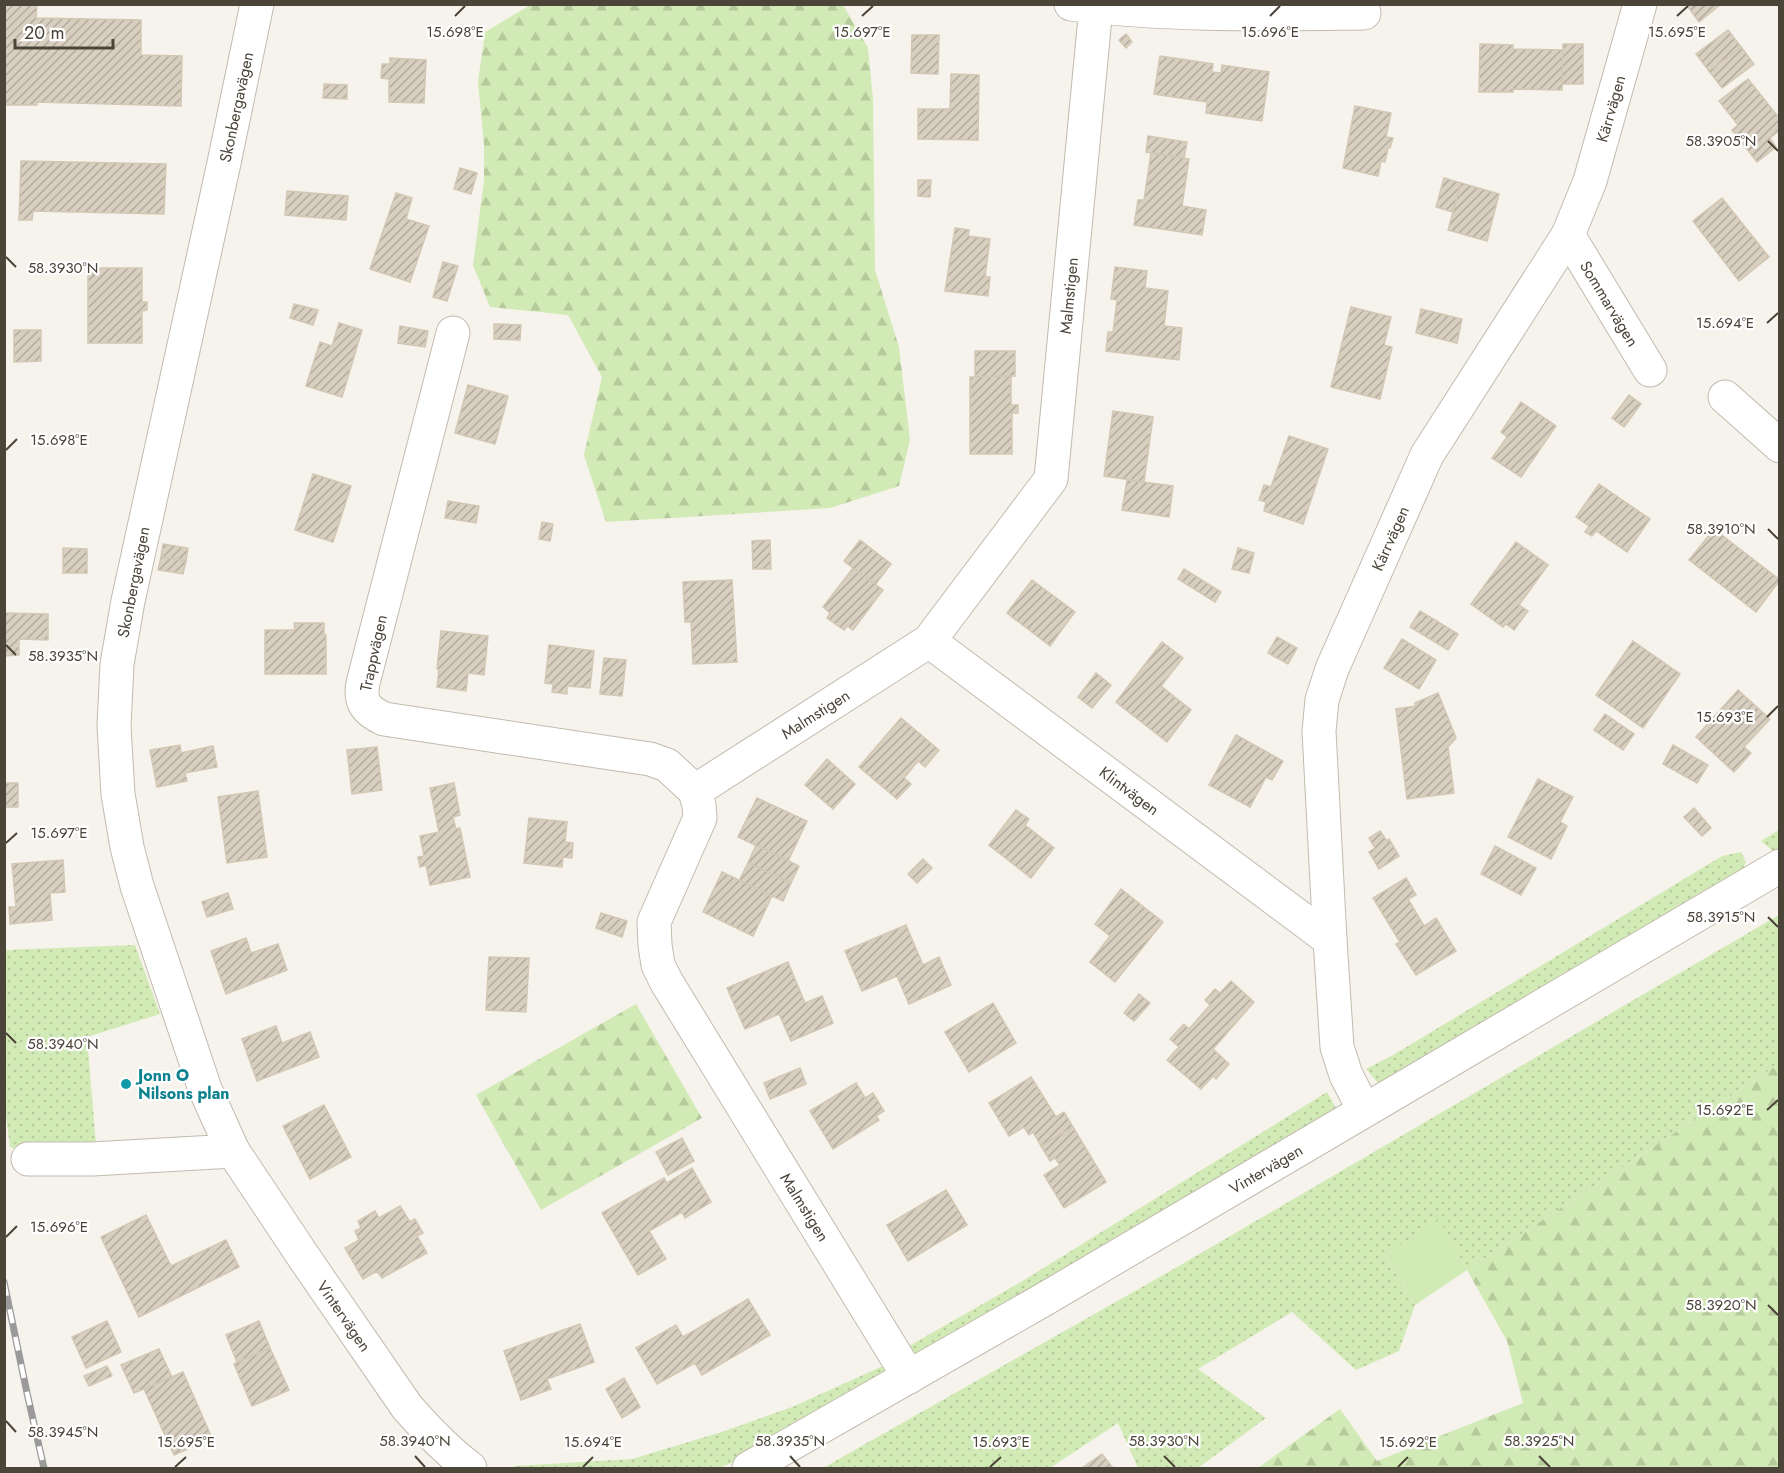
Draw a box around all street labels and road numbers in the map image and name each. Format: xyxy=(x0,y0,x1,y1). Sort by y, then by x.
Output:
street label: Skonbergavägen xyxy=(214,50,259,165)
street label: Kärrvägen xyxy=(1591,72,1631,145)
street label: Malmstigen xyxy=(1054,256,1084,335)
street label: Sommarvägen xyxy=(1574,256,1644,351)
street label: Kärrvägen xyxy=(1366,502,1415,575)
street label: Skonbergavägen xyxy=(111,525,156,640)
street label: Trappvägen xyxy=(354,613,393,694)
street label: Malmstigen xyxy=(777,684,854,745)
street label: Klintvägen xyxy=(1094,761,1164,821)
street label: Vintervägen xyxy=(1225,1139,1307,1200)
street label: Malmstigen xyxy=(774,1169,835,1246)
street label: Vintervägen xyxy=(311,1276,376,1356)

